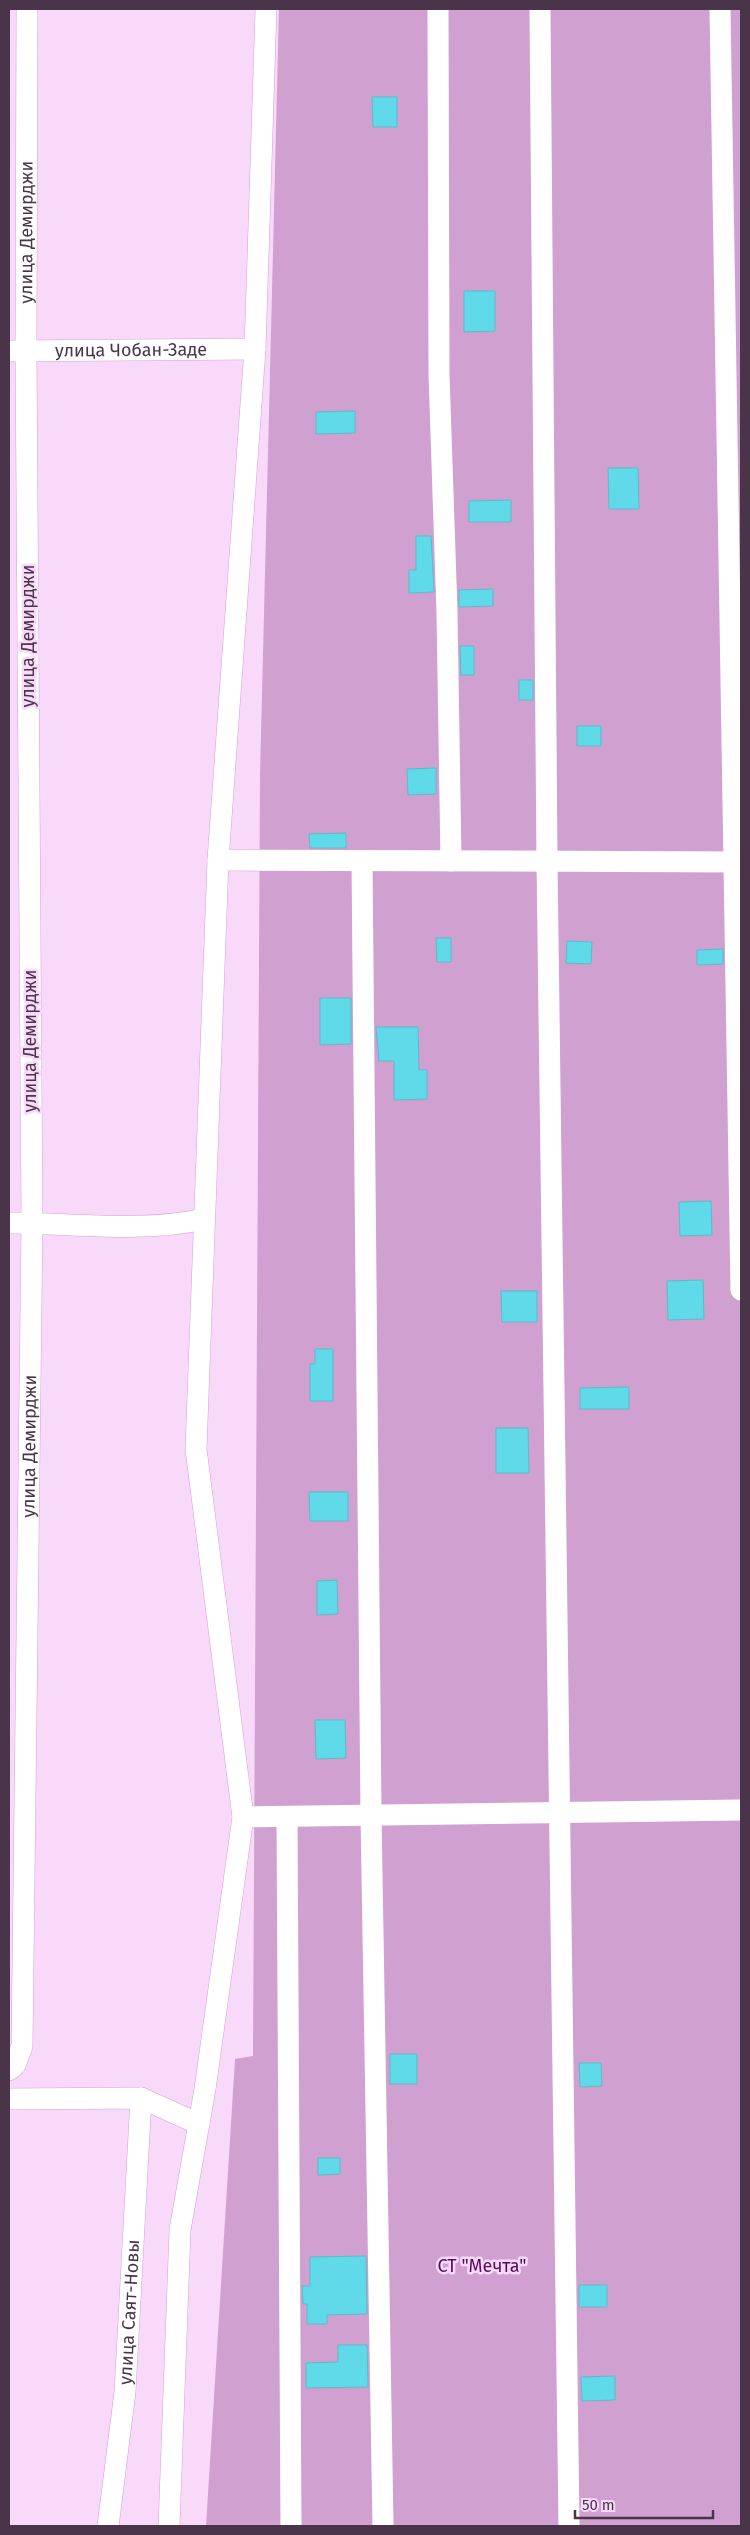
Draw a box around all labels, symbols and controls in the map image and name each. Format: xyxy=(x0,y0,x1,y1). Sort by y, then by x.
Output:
street label: улица Демирджи xyxy=(15,161,38,304)
street label: улица Чобан-Заде xyxy=(55,338,207,362)
street label: улица Демирджи xyxy=(17,565,39,707)
street label: улица Демирджи xyxy=(19,970,41,1112)
street label: улица Демирджи xyxy=(17,1374,41,1518)
street label: улица Саят-Новы xyxy=(114,2239,144,2386)
park label: СТ "Мечта" xyxy=(437,2255,527,2277)
scale bar xyxy=(575,2488,712,2520)
text: 50 m xyxy=(582,2496,615,2514)

